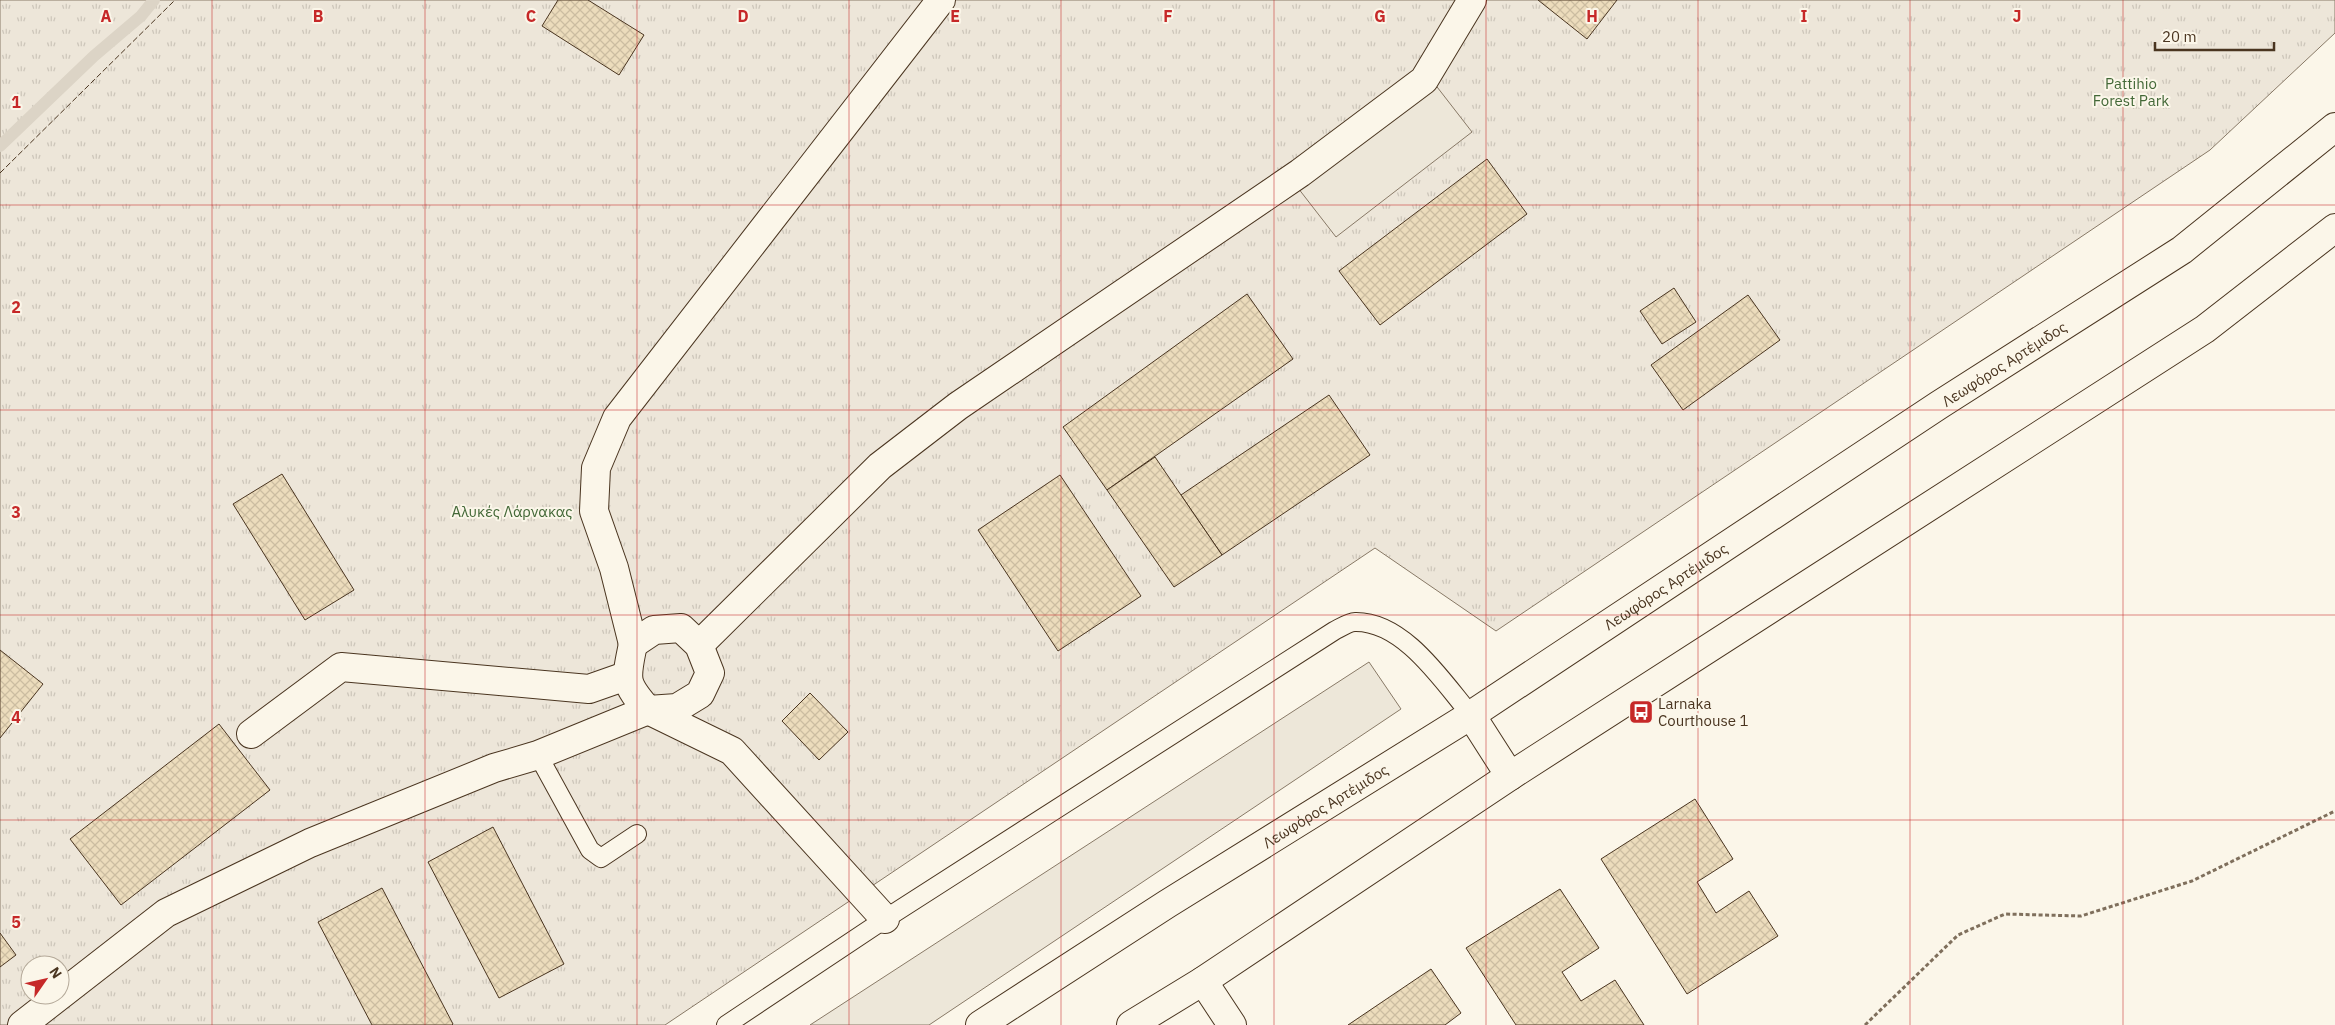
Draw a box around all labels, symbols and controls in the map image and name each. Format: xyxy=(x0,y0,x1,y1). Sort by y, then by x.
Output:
text: A xyxy=(101,6,112,26)
text: B xyxy=(313,6,324,26)
text: C xyxy=(526,6,536,26)
text: D xyxy=(737,6,749,26)
text: E xyxy=(950,6,960,26)
text: F xyxy=(1163,6,1173,26)
text: G xyxy=(1374,6,1386,26)
text: H xyxy=(1586,6,1598,26)
text: I xyxy=(1801,6,1808,26)
text: J xyxy=(2013,6,2021,26)
scale bar xyxy=(2155,20,2274,52)
text: 20 m xyxy=(2162,27,2197,46)
park label: Pattihio Forest Park xyxy=(2093,74,2169,110)
text: 1 xyxy=(11,92,21,112)
text: 2 xyxy=(11,297,21,317)
street label: Λεωφόρος Αρτέμιδος xyxy=(1938,317,2070,410)
text: 3 xyxy=(11,502,21,522)
park label: Αλυκές Λάρνακας xyxy=(451,502,573,521)
street label: Λεωφόρος Αρτέμιδος xyxy=(1600,538,1731,634)
place label: Larnaka Courthouse 1 xyxy=(1658,694,1749,730)
bus stop icon: Larnaka Courthouse 1 xyxy=(1628,699,1654,725)
text: 4 xyxy=(11,707,21,727)
street label: Λεωφόρος Αρτέμιδος xyxy=(1259,759,1392,852)
text: 5 xyxy=(11,912,21,932)
north arrow xyxy=(20,955,70,1005)
text: N xyxy=(45,963,66,982)

